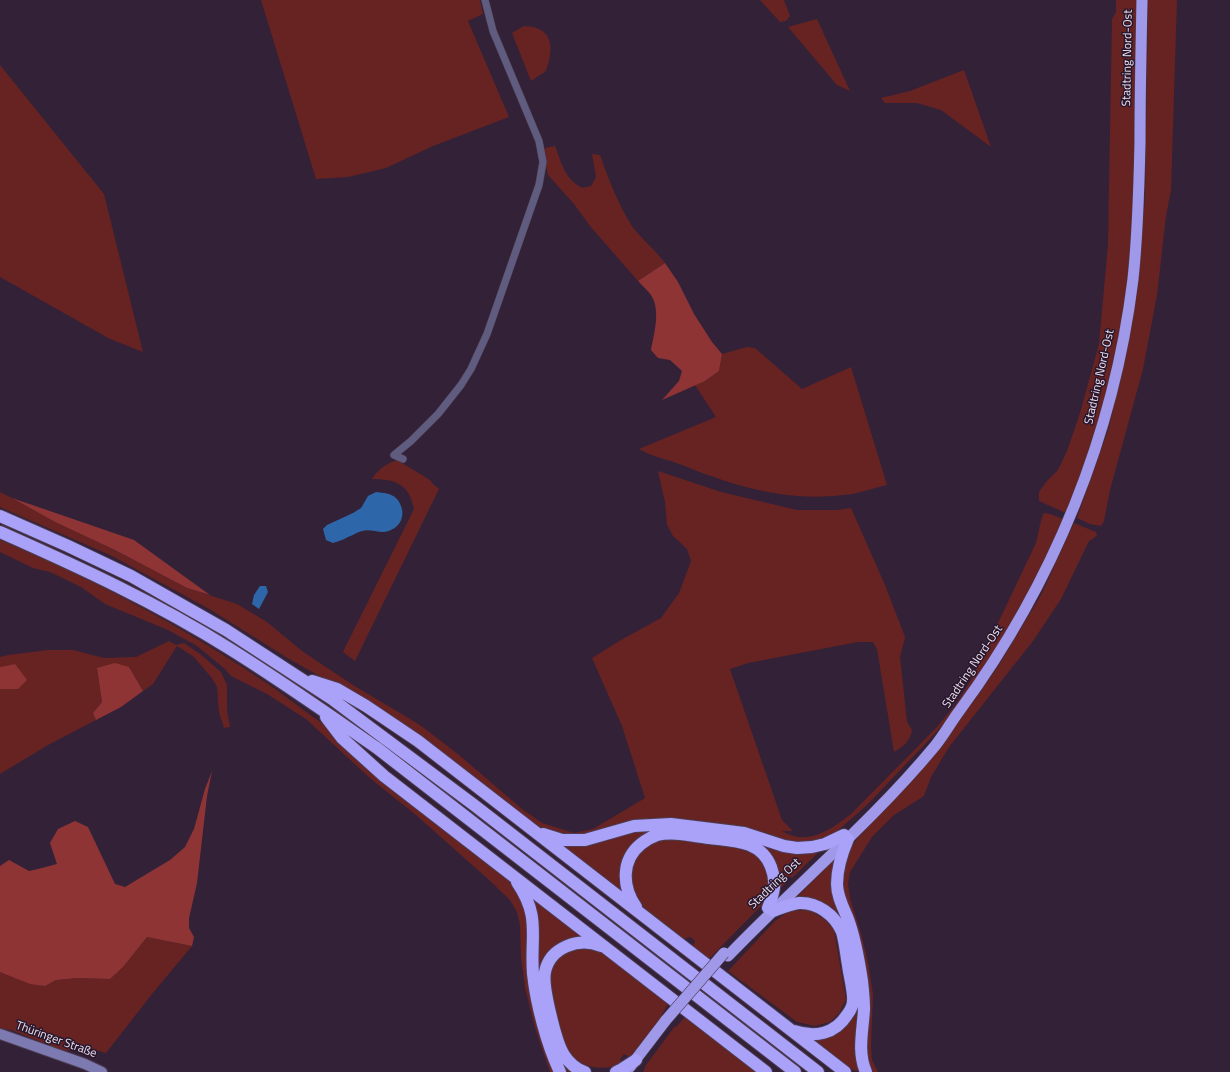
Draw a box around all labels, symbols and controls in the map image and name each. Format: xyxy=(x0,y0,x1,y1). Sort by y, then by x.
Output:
street label: Stadtring Nord-Ost xyxy=(1120,9,1136,107)
street label: Stadtring Nord-Ost xyxy=(1082,328,1118,426)
street label: Stadtring Nord-Ost xyxy=(940,623,1006,711)
street label: Stadtring Ost xyxy=(746,856,804,912)
street label: Thüringer Straße xyxy=(14,1019,98,1061)

